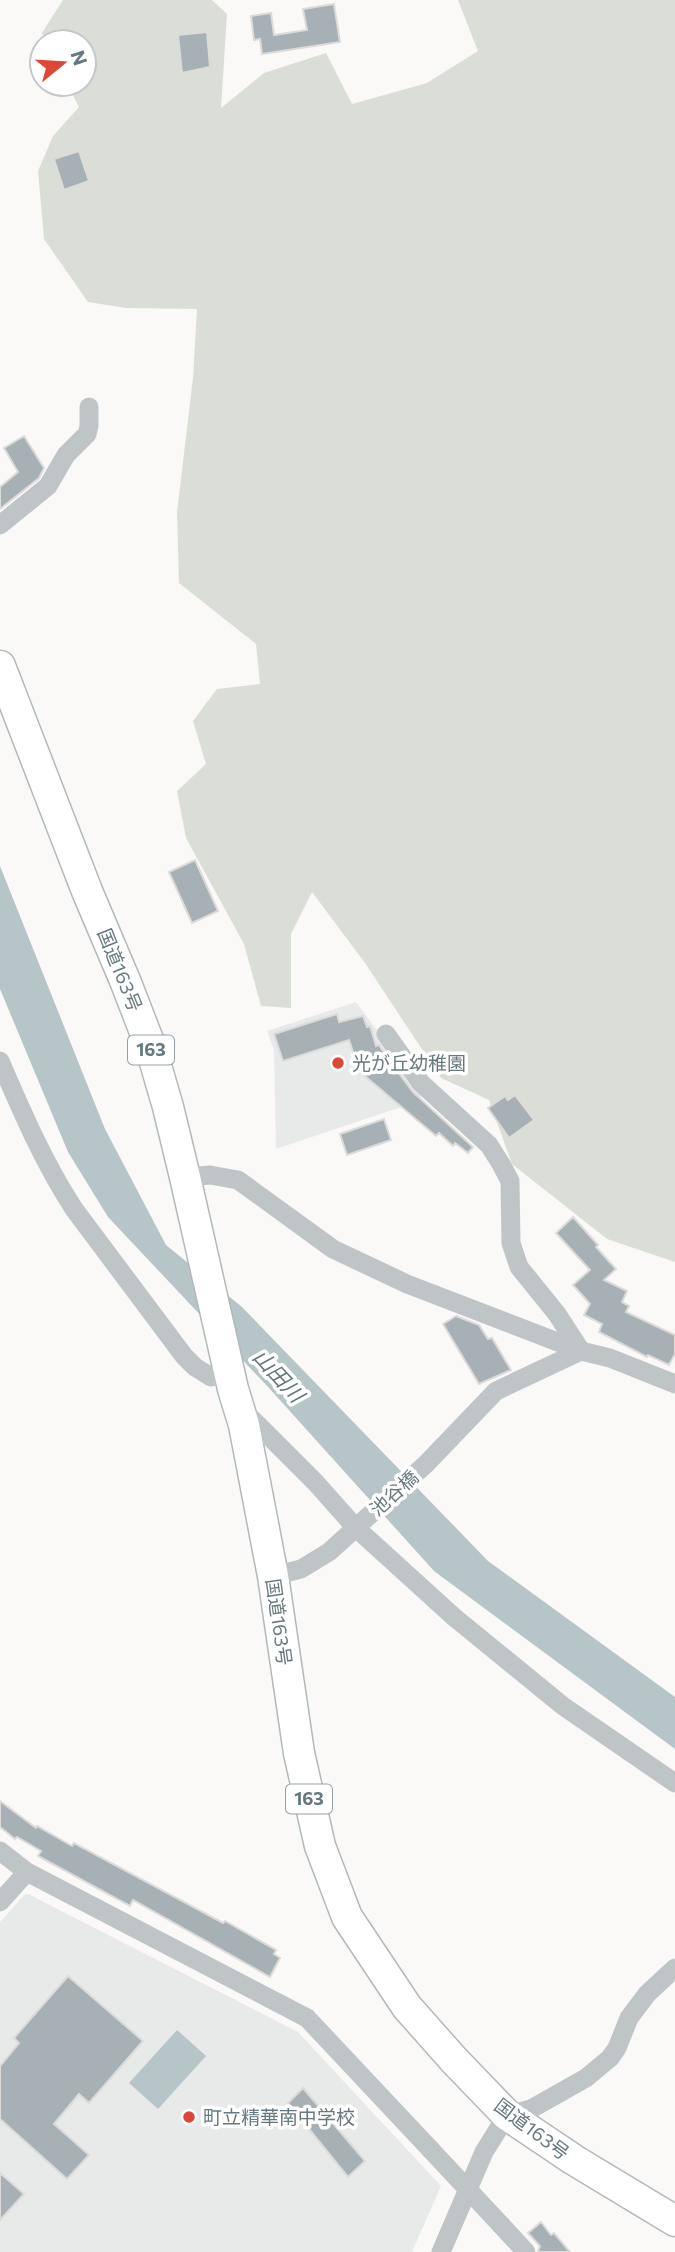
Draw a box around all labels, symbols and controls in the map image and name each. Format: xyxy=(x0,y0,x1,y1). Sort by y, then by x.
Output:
north arrow xyxy=(28,28,98,98)
text: N xyxy=(67,47,93,68)
street label: 国道163号 xyxy=(93,925,148,1015)
road number: 163 xyxy=(128,1036,174,1064)
place label: 光が丘幼稚園 xyxy=(352,1051,466,1074)
marker: 光が丘幼稚園 xyxy=(330,1055,346,1071)
water label: 山田川 xyxy=(248,1343,311,1408)
street label: 池谷橋 xyxy=(365,1465,423,1520)
street label: 国道163号 xyxy=(262,1577,297,1667)
road number: 163 xyxy=(286,1784,332,1814)
street label: 国道163号 xyxy=(490,2093,574,2164)
place label: 町立精華南中学校 xyxy=(203,2105,355,2128)
marker: 町立精華南中学校 xyxy=(181,2109,197,2125)

